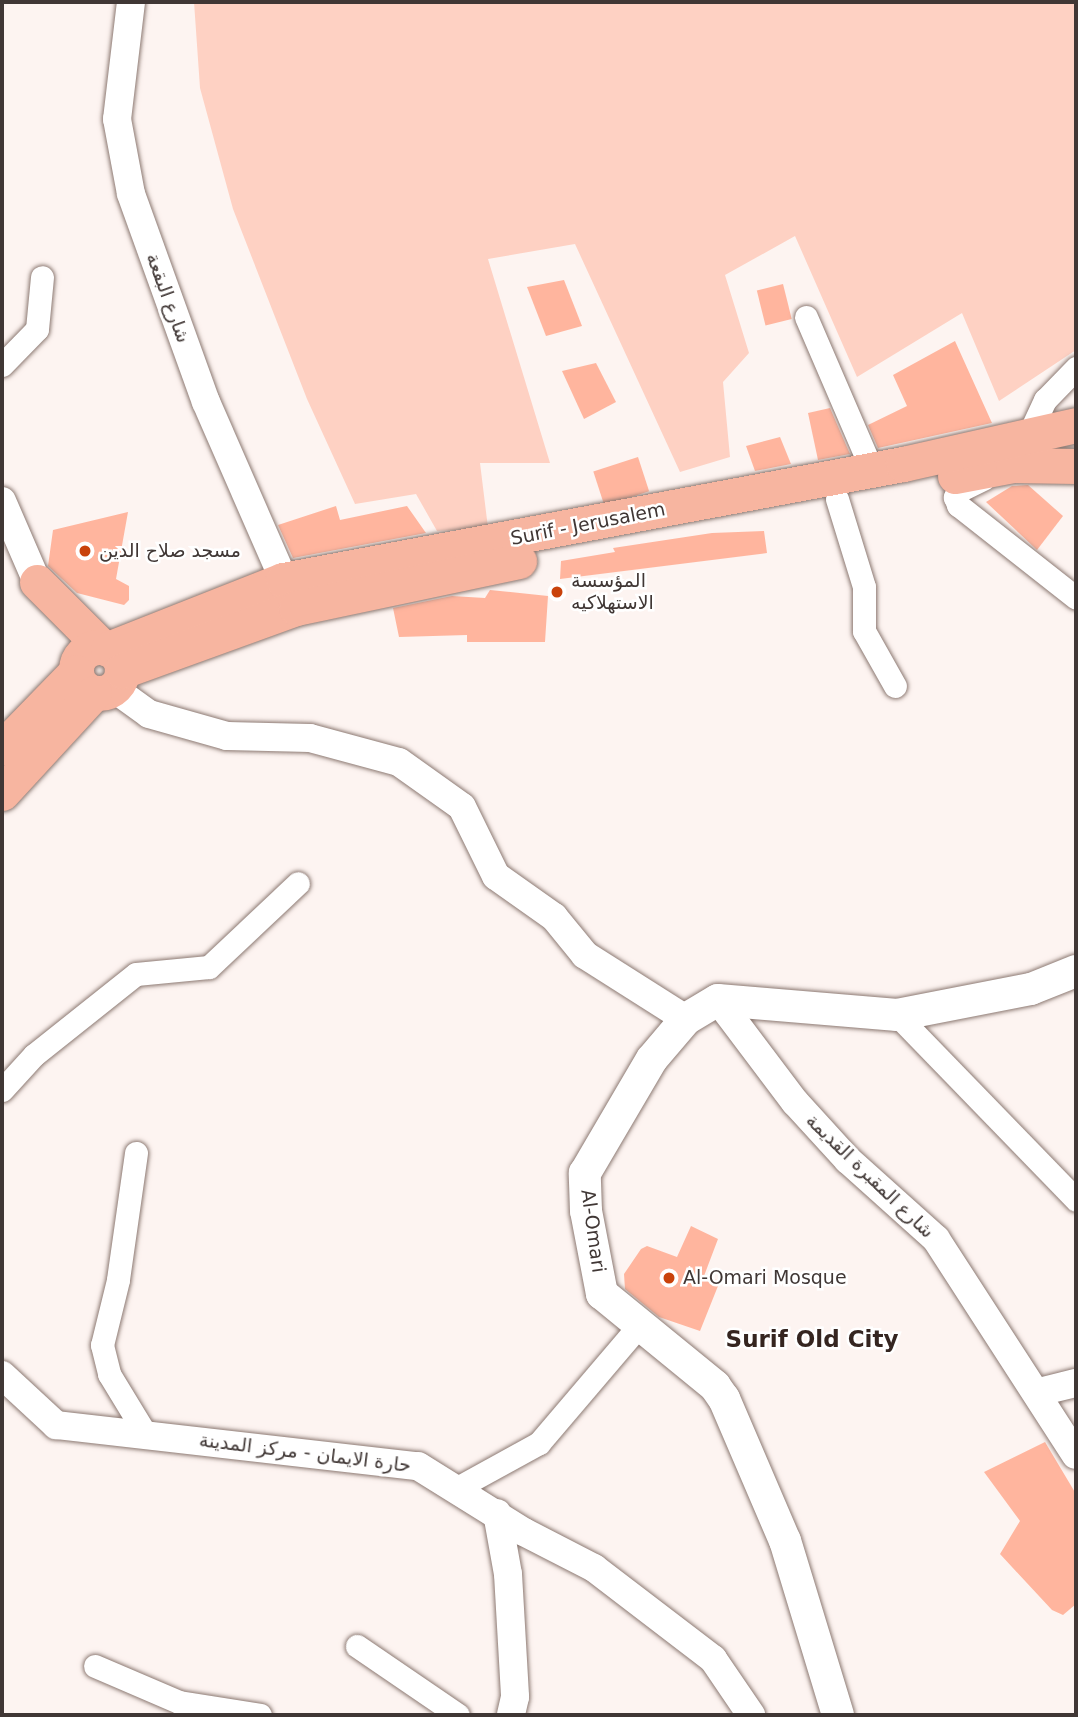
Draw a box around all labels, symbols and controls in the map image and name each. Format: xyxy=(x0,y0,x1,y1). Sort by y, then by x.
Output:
street label: شارع البقعة xyxy=(141,250,195,346)
street label: Surif - Jerusalem xyxy=(509,498,667,550)
place label: مسجد صلاح الدين xyxy=(99,540,241,562)
marker: مسجد صلاح الدين xyxy=(77,543,93,559)
place label: المؤسسة الاستهلاكيه xyxy=(571,570,654,614)
marker: المؤسسة الاستهلاكيه xyxy=(549,584,565,600)
street label: شارع المقبرة القديمة xyxy=(801,1109,939,1243)
street label: Al-Omari xyxy=(576,1188,610,1274)
place label: Al-Omari Mosque xyxy=(683,1267,847,1289)
marker: Al-Omari Mosque xyxy=(661,1270,677,1286)
district label: Surif Old City xyxy=(726,1325,898,1353)
street label: حارة الايمان - مركز المدينة xyxy=(198,1429,412,1477)

